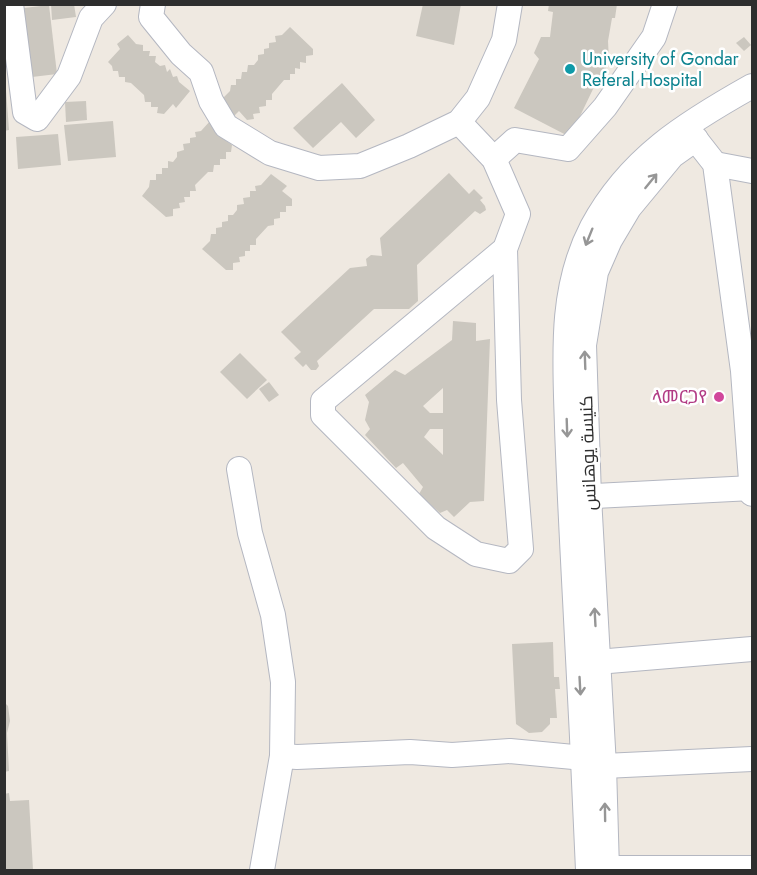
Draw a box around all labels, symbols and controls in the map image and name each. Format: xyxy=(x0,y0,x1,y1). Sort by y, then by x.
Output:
place label: University of Gondar Referal Hospital xyxy=(582,46,740,93)
marker: University of Gondar Referal Hospital xyxy=(563,62,577,76)
one-way arrow xyxy=(644,174,657,190)
one-way arrow xyxy=(583,227,594,246)
one-way arrow xyxy=(579,350,590,370)
place label: ላመርጋየ xyxy=(652,384,707,410)
marker: ላመርጋየ xyxy=(712,390,726,404)
street label: كنيسة يوهانس xyxy=(573,395,603,511)
one-way arrow xyxy=(562,418,573,438)
one-way arrow xyxy=(589,608,600,628)
one-way arrow xyxy=(575,675,586,695)
one-way arrow xyxy=(599,803,611,823)

